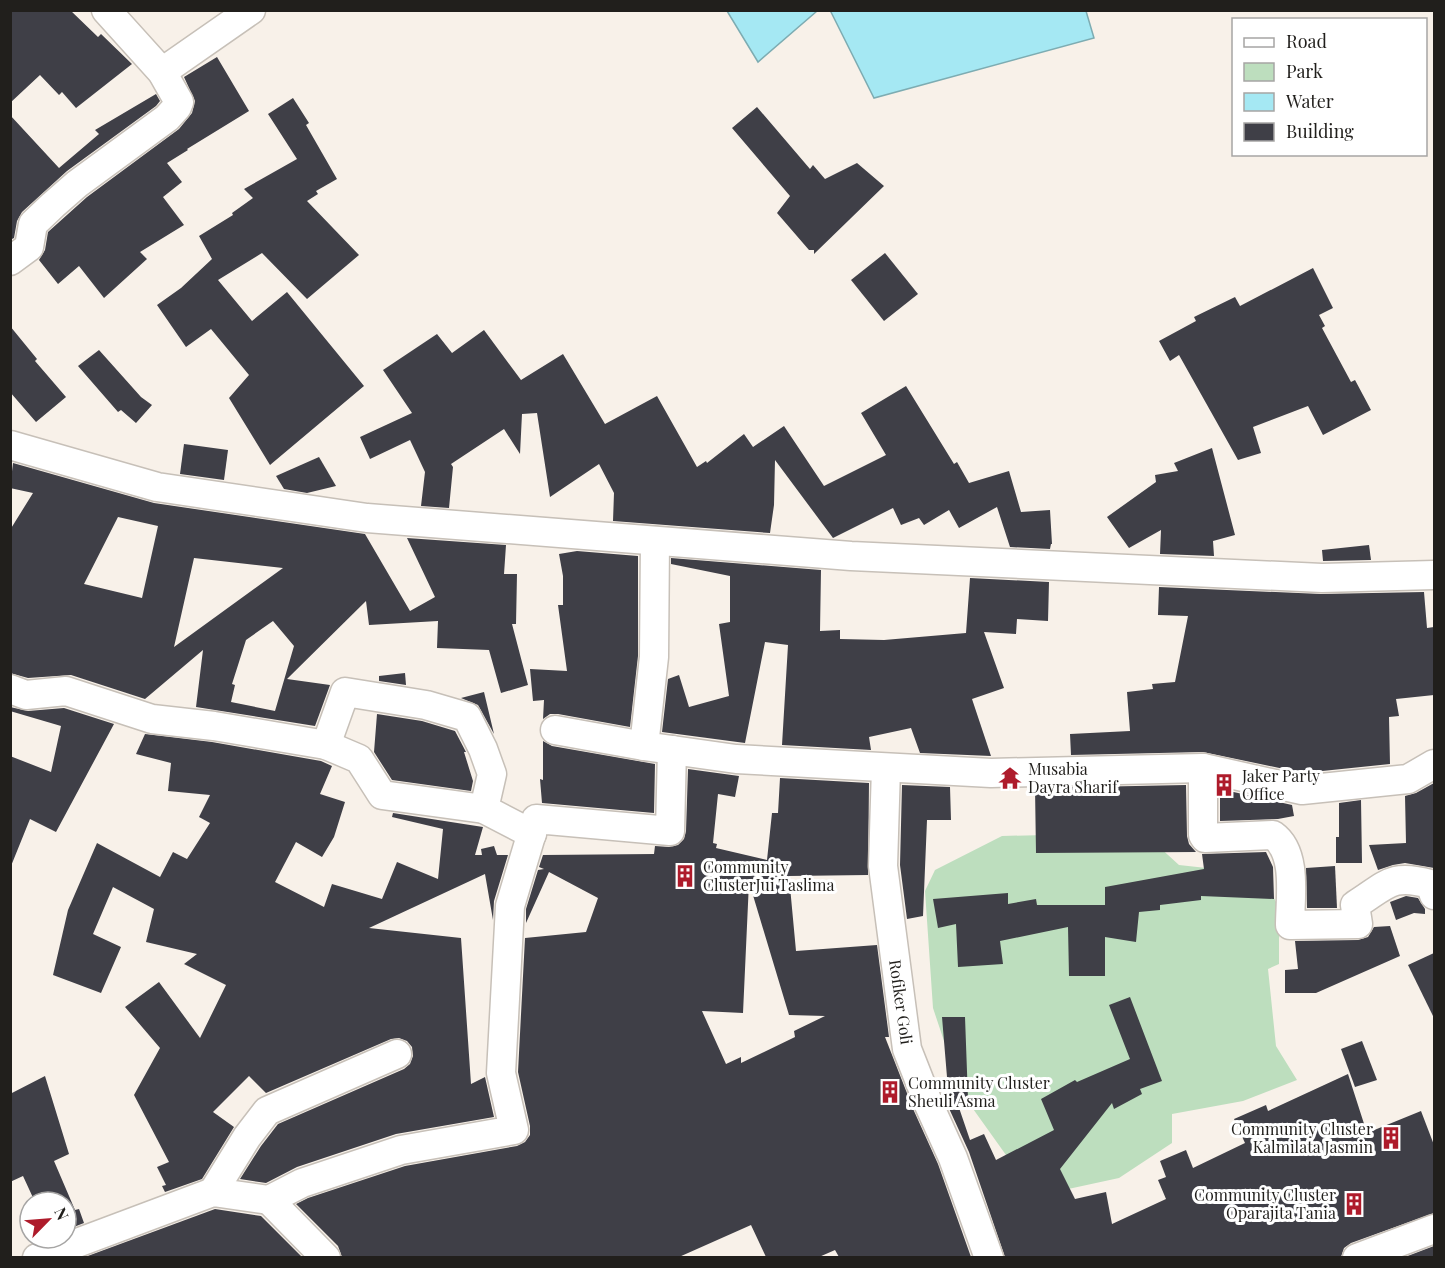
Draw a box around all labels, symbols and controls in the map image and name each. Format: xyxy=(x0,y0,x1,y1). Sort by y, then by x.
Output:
legend xyxy=(1232,18,1427,156)
text: Road xyxy=(1286,29,1327,53)
text: Park xyxy=(1286,59,1323,83)
text: Water xyxy=(1285,89,1334,113)
text: Building xyxy=(1286,119,1354,143)
place label: Musabia Dayra Sharif xyxy=(1028,758,1119,797)
temple icon: Musabia Dayra Sharif xyxy=(997,765,1023,791)
place label: Jaker Party Office xyxy=(1241,765,1320,804)
building icon: Jaker Party Office xyxy=(1211,772,1237,798)
place label: Community ClusterJui Taslima xyxy=(703,856,835,895)
building icon: Community ClusterJui Taslima xyxy=(672,863,698,889)
street label: Rofiker Goli xyxy=(885,958,918,1046)
place label: Community Cluster Sheuli Asma xyxy=(908,1072,1050,1111)
building icon: Community Cluster Sheuli Asma xyxy=(877,1079,903,1105)
place label: Community Cluster Kalmilata Jasmin xyxy=(1231,1118,1373,1157)
building icon: Community Cluster Kalmilata Jasmin xyxy=(1378,1125,1404,1151)
place label: Community Cluster Oparajita Tania xyxy=(1194,1184,1336,1223)
north arrow xyxy=(18,1190,78,1250)
building icon: Community Cluster Oparajita Tania xyxy=(1341,1191,1367,1217)
text: N xyxy=(50,1204,74,1224)

